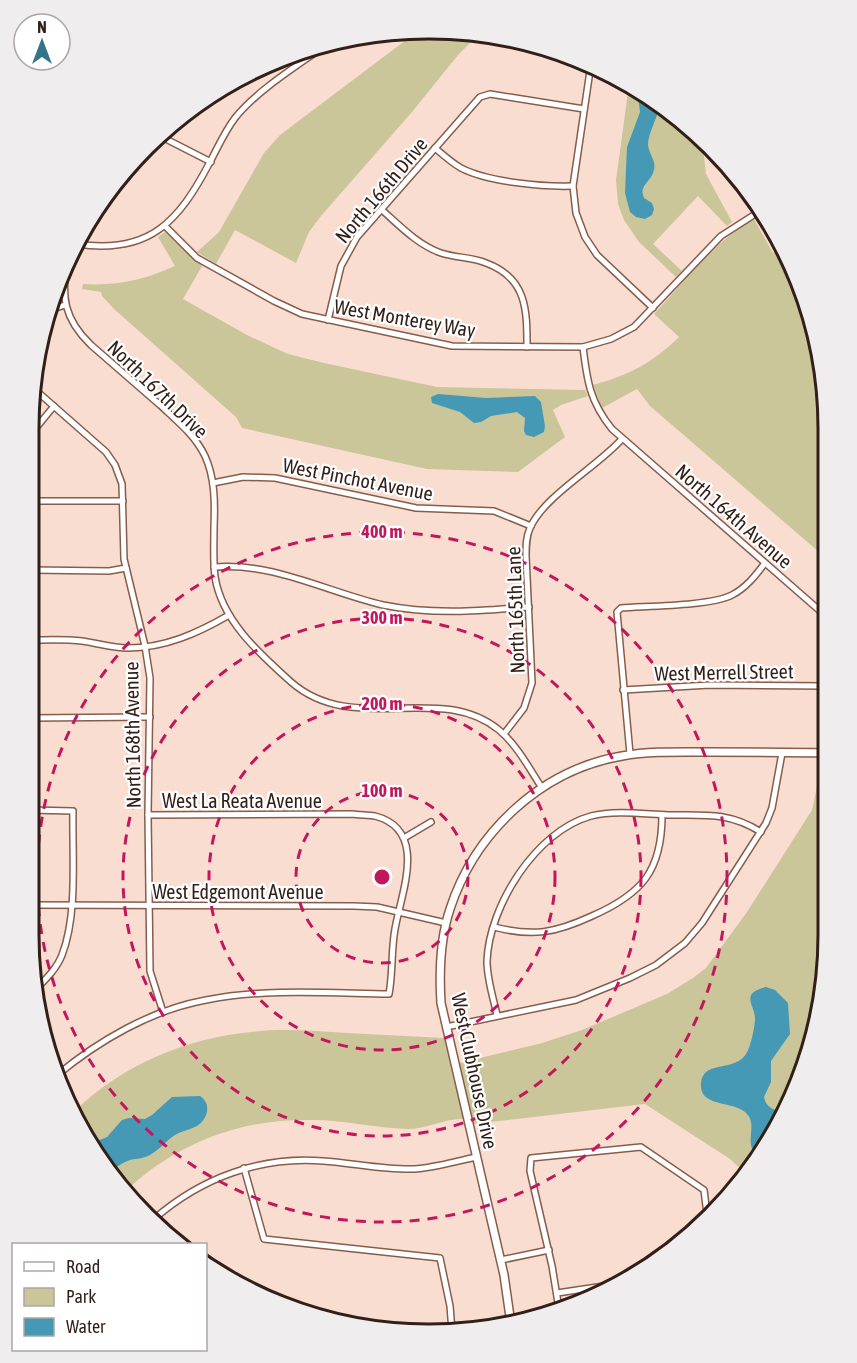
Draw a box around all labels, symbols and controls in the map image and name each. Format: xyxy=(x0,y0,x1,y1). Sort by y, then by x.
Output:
north arrow xyxy=(12,12,72,72)
text: N xyxy=(37,18,47,36)
street label: North 166th Drive xyxy=(330,133,432,247)
street label: West Monterey Way xyxy=(333,294,477,342)
street label: North 167th Drive xyxy=(103,335,213,443)
street label: West Pinchot Avenue xyxy=(281,453,435,505)
street label: North 164th Avenue xyxy=(671,459,797,573)
text: 400 m xyxy=(361,521,402,542)
street label: North 165th Lane xyxy=(501,546,529,674)
text: 300 m xyxy=(362,607,402,628)
street label: West Merrell Street xyxy=(654,659,794,685)
street label: North 168th Avenue xyxy=(119,661,145,809)
text: 200 m xyxy=(362,693,402,714)
text: 100 m xyxy=(362,780,402,801)
street label: West La Reata Avenue xyxy=(162,789,322,812)
centre of rings xyxy=(372,867,392,887)
street label: West Edgemont Avenue xyxy=(152,880,324,903)
street label: West Clubhouse Drive xyxy=(447,991,503,1151)
legend xyxy=(12,1243,207,1351)
text: Road xyxy=(66,1256,100,1277)
text: Park xyxy=(66,1286,96,1307)
text: Water xyxy=(66,1316,106,1337)

